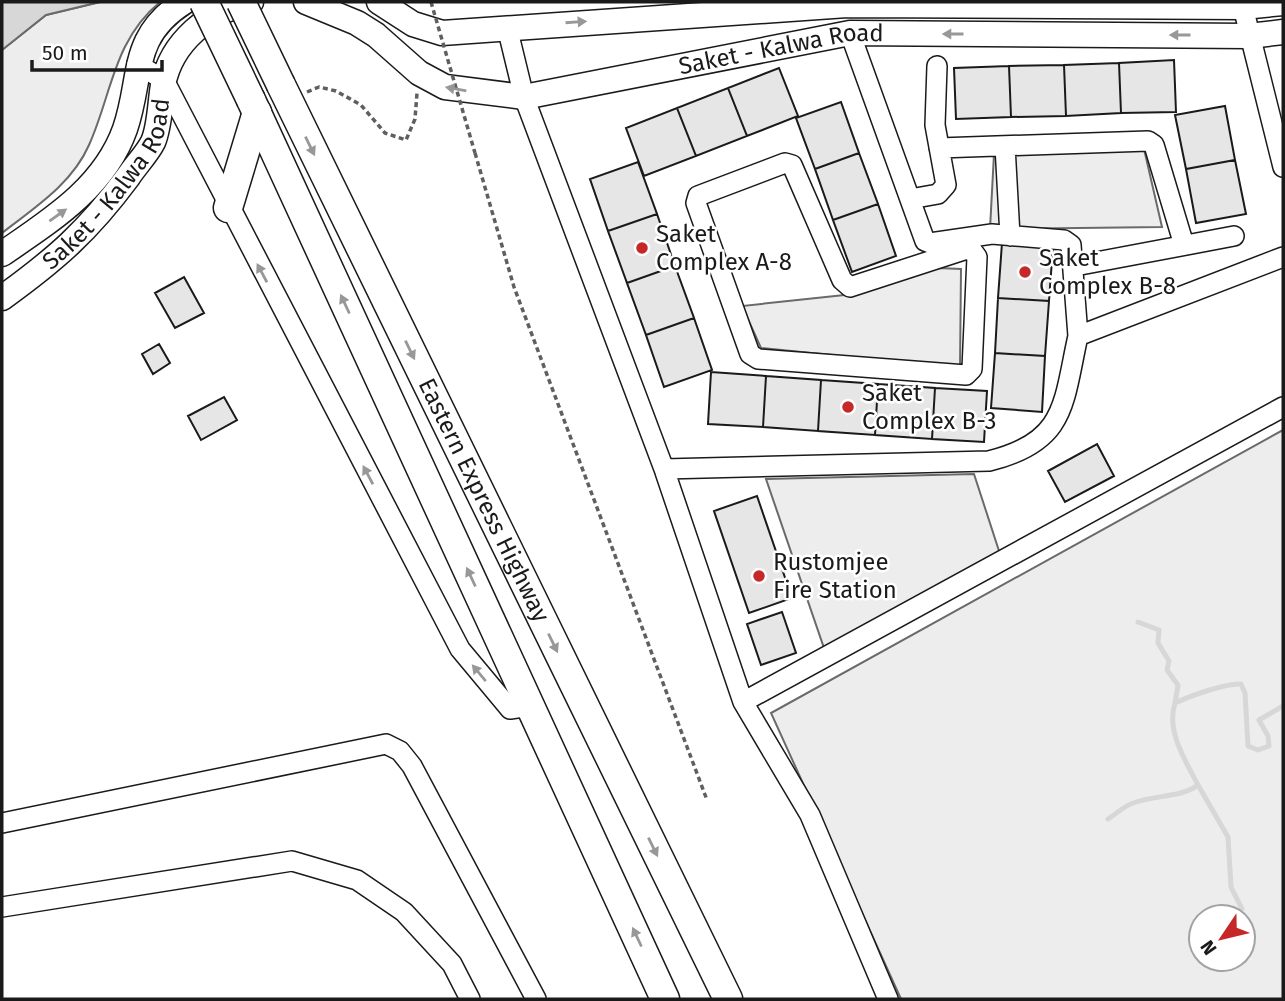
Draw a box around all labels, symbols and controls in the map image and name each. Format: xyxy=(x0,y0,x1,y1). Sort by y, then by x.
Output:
one-way arrow xyxy=(565,17,587,28)
street label: Saket - Kalwa Road xyxy=(676,18,884,80)
scale bar xyxy=(32,28,161,72)
one-way arrow xyxy=(942,28,964,40)
one-way arrow xyxy=(1169,29,1191,41)
text: 50 m xyxy=(42,40,88,66)
one-way arrow xyxy=(445,83,467,94)
street label: Saket - Kalwa Road xyxy=(37,97,175,275)
one-way arrow xyxy=(304,136,316,156)
one-way arrow xyxy=(49,208,67,222)
place label: Saket Complex A-8 xyxy=(656,220,792,276)
marker: Saket Complex A-8 xyxy=(634,240,650,256)
place label: Saket Complex B-8 xyxy=(1039,244,1176,300)
one-way arrow xyxy=(257,263,268,283)
marker: Saket Complex B-8 xyxy=(1017,264,1033,280)
one-way arrow xyxy=(339,294,351,314)
one-way arrow xyxy=(405,340,416,361)
street label: Eastern Express Highway xyxy=(413,374,555,627)
place label: Saket Complex B-3 xyxy=(862,379,996,435)
marker: Saket Complex B-3 xyxy=(840,399,856,415)
one-way arrow xyxy=(362,465,373,485)
place label: Rustomjee Fire Station xyxy=(773,548,897,604)
one-way arrow xyxy=(465,567,477,587)
marker: Rustomjee Fire Station xyxy=(751,568,767,584)
one-way arrow xyxy=(548,633,559,653)
one-way arrow xyxy=(472,664,487,681)
one-way arrow xyxy=(648,837,659,857)
north arrow xyxy=(1187,903,1257,973)
one-way arrow xyxy=(631,927,643,947)
text: N xyxy=(1195,936,1222,959)

